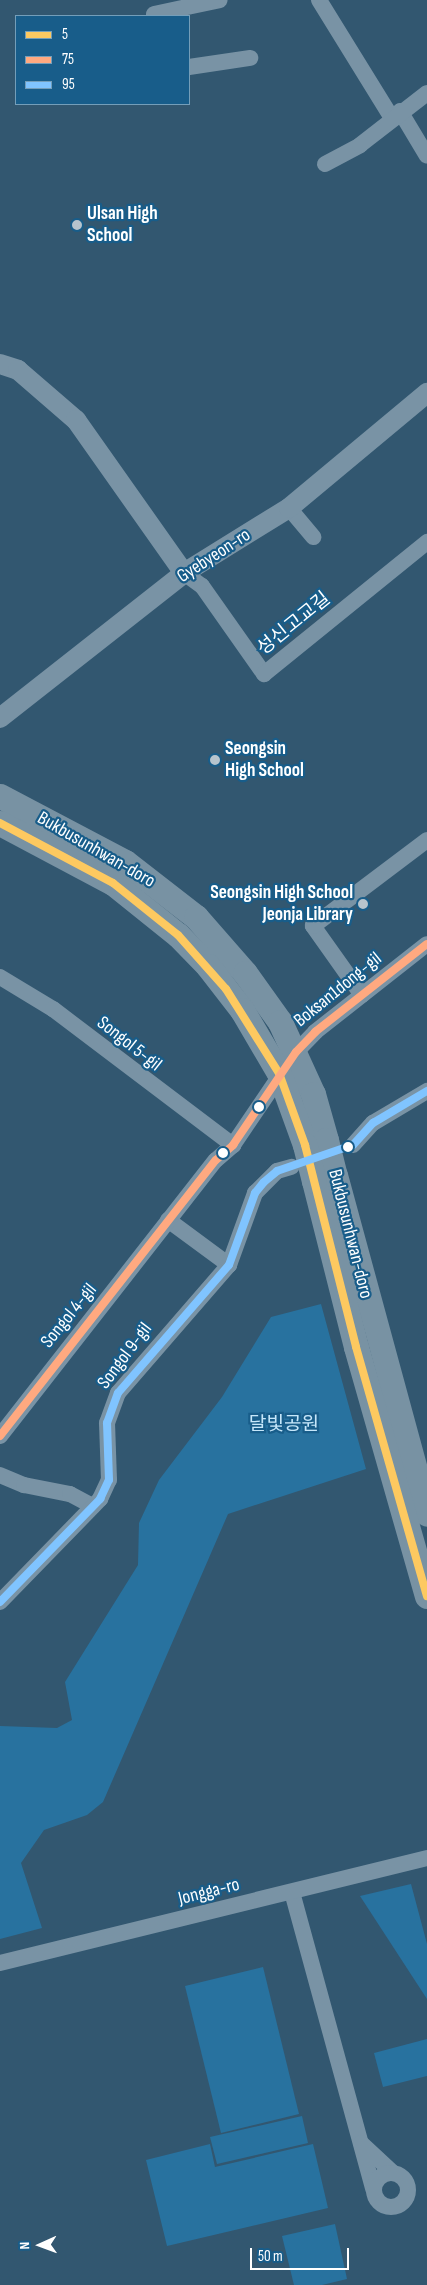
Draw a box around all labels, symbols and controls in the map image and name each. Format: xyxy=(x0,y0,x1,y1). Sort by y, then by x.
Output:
legend xyxy=(15,15,190,105)
text: 5 xyxy=(62,25,68,44)
text: 75 xyxy=(62,50,74,69)
text: 95 xyxy=(62,75,75,94)
place label: Ulsan High School xyxy=(87,203,158,247)
marker: Ulsan High School xyxy=(71,219,83,231)
street label: Gyebyeon-ro xyxy=(173,524,255,588)
street label: 성신고교길 xyxy=(253,588,335,660)
place label: Seongsin High School xyxy=(225,738,304,782)
marker: Seongsin High School xyxy=(209,754,221,766)
street label: Bukbusunhwan-doro xyxy=(33,807,159,893)
place label: Seongsin High School Jeonja Library xyxy=(210,882,353,926)
marker: Seongsin High School Jeonja Library xyxy=(357,898,369,910)
street label: Boksan1dong-gil xyxy=(290,948,386,1032)
street label: Songol 5-gil xyxy=(92,1012,166,1076)
unlabelled marker xyxy=(254,1102,264,1112)
unlabelled marker xyxy=(343,1142,353,1152)
unlabelled marker xyxy=(218,1148,228,1158)
street label: Bukbusunhwan-doro xyxy=(323,1167,377,1301)
street label: Songol 4-gil xyxy=(36,1279,102,1353)
street label: Songol 9-gil xyxy=(93,1319,157,1393)
park label: 달빛공원 xyxy=(249,1414,319,1436)
street label: Jongga-ro xyxy=(176,1873,242,1911)
north arrow xyxy=(15,2220,65,2270)
scale bar xyxy=(252,2238,351,2270)
text: N xyxy=(16,2242,33,2250)
text: 50 m xyxy=(258,2247,283,2266)

